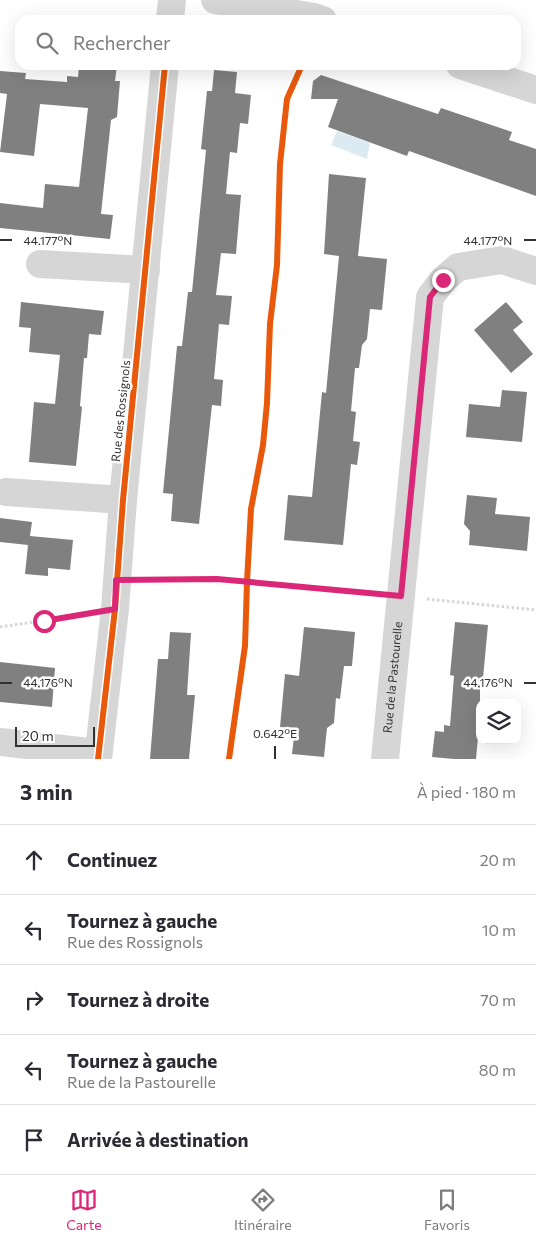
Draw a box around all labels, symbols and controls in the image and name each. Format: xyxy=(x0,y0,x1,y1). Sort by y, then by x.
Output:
search box xyxy=(15,15,521,70)
icon: search xyxy=(33,29,61,57)
text: Rechercher xyxy=(73,31,171,54)
text: 44.177°N xyxy=(24,233,72,247)
text: 44.177°N xyxy=(464,233,512,247)
route end xyxy=(432,269,455,292)
street label: Rue des Rossignols xyxy=(108,359,132,462)
route start xyxy=(33,610,56,633)
street label: Rue de la Pastourelle xyxy=(380,621,404,734)
text: 44.176°N xyxy=(23,675,73,689)
text: 44.176°N xyxy=(463,675,513,689)
map controls xyxy=(476,699,521,744)
button: layers xyxy=(476,699,521,744)
scale bar xyxy=(15,724,95,747)
text: 0.642°E xyxy=(253,726,297,740)
text: 20 m xyxy=(22,727,54,744)
text: 3 min xyxy=(20,779,73,804)
text: À pied · 180 m xyxy=(417,782,516,801)
icon: ahead xyxy=(20,846,48,874)
text: Continuez xyxy=(67,848,157,871)
text: 20 m xyxy=(480,850,516,869)
text: Tournez à gauche xyxy=(67,909,217,932)
icon: left xyxy=(20,916,48,944)
text: 10 m xyxy=(482,920,516,939)
text: Rue des Rossignols xyxy=(67,932,203,951)
icon: right xyxy=(20,986,48,1014)
text: Tournez à droite xyxy=(67,988,209,1011)
text: 70 m xyxy=(480,990,516,1009)
text: Tournez à gauche xyxy=(67,1049,217,1072)
icon: left xyxy=(20,1056,48,1084)
text: 80 m xyxy=(479,1060,516,1079)
text: Rue de la Pastourelle xyxy=(67,1072,216,1091)
icon: arrive xyxy=(20,1126,48,1154)
text: Arrivée à destination xyxy=(67,1128,249,1151)
tab: Carte xyxy=(66,1186,102,1233)
tab: Itinéraire xyxy=(234,1186,292,1233)
tab: Favoris xyxy=(424,1186,470,1233)

